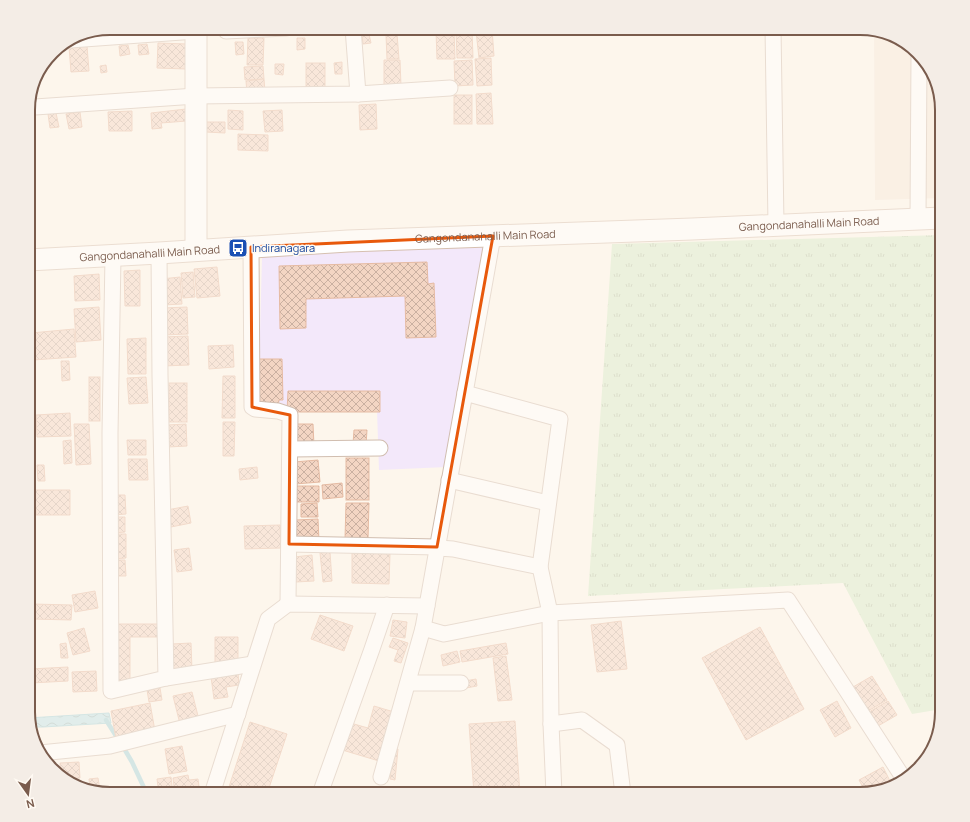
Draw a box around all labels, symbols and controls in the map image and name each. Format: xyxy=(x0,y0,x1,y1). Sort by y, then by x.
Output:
street label: Gangondanahalli Main Road xyxy=(738,213,880,234)
street label: Gangondanahalli Main Road xyxy=(415,226,556,246)
bus stop icon: Indiranagara xyxy=(227,237,249,259)
place label: Indiranagara xyxy=(252,240,315,255)
street label: Gangondanahalli Main Road xyxy=(79,241,220,264)
north arrow xyxy=(8,774,48,814)
text: N xyxy=(25,796,36,812)

